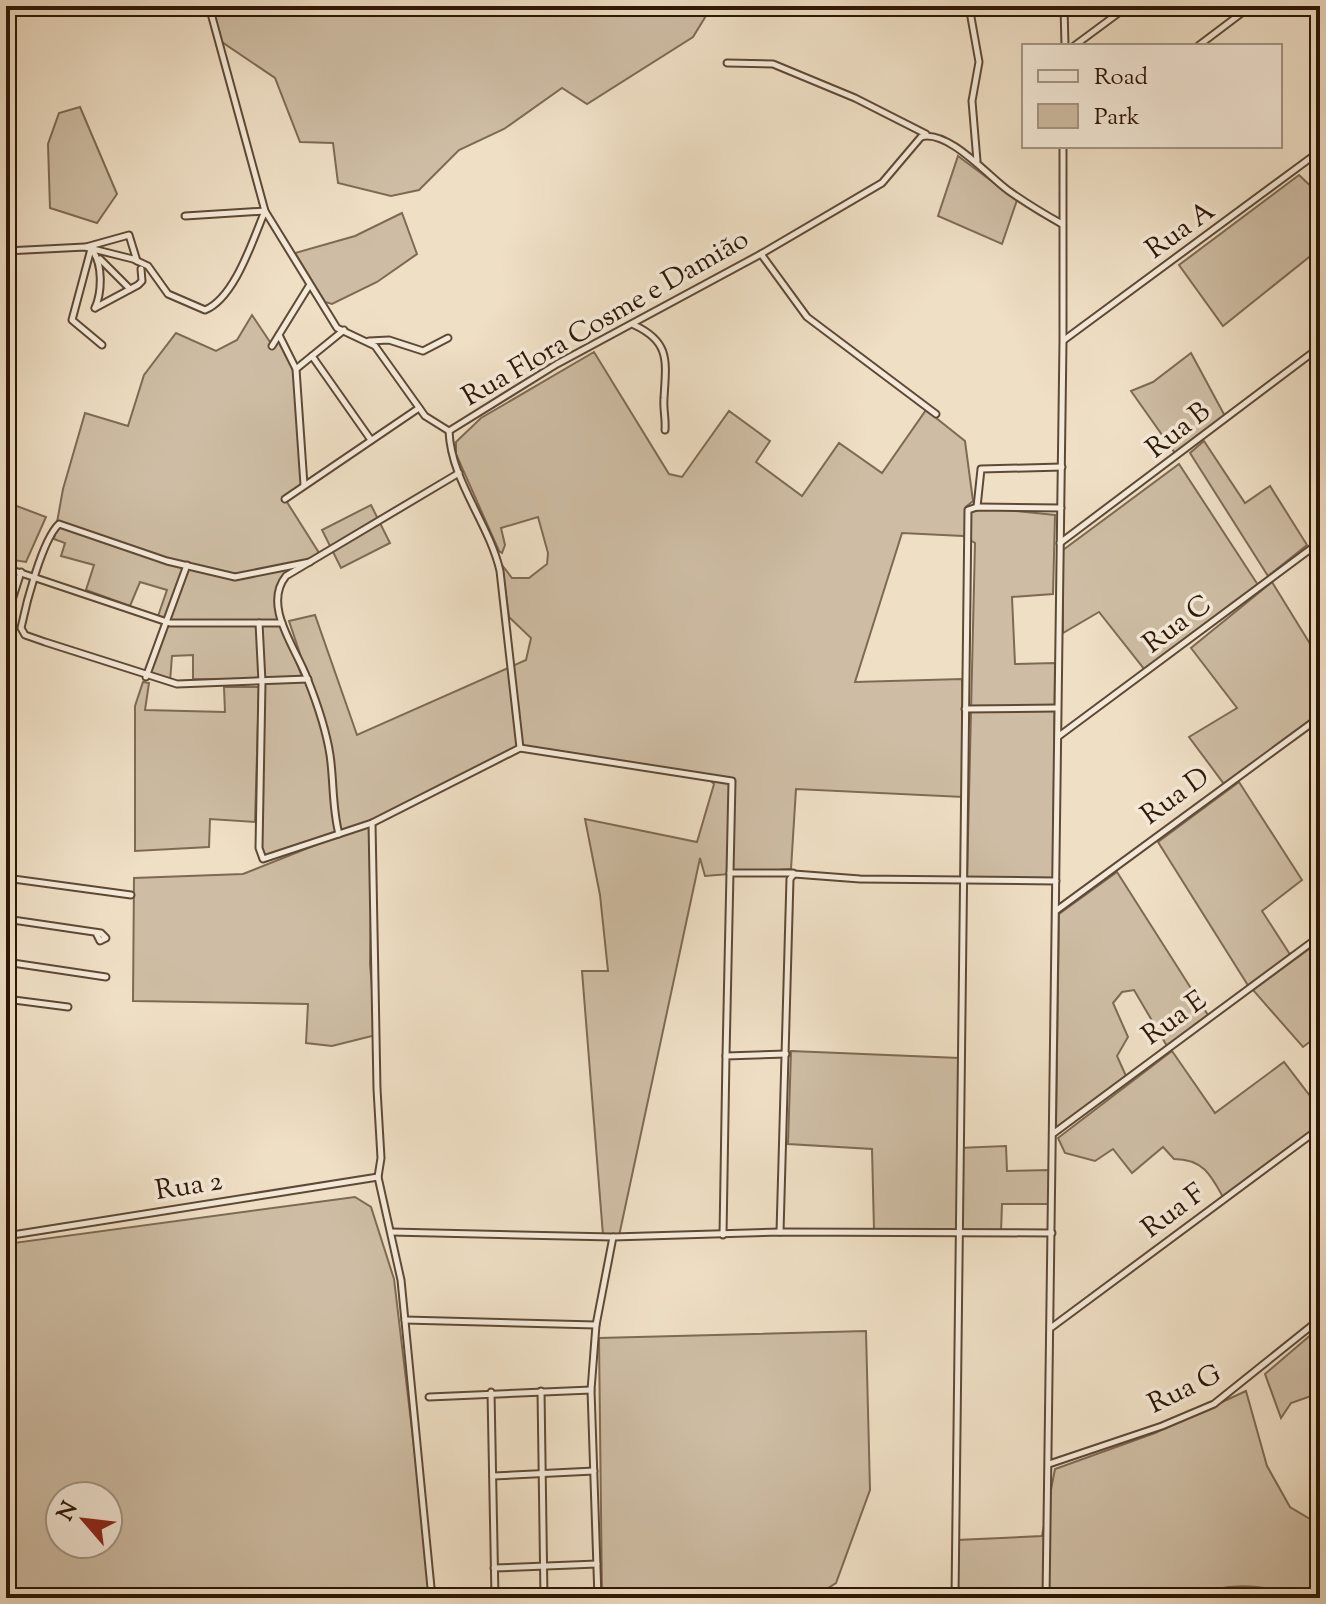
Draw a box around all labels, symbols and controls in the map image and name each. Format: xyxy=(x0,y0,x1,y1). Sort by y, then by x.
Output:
legend xyxy=(1022,44,1282,148)
text: Road xyxy=(1094,61,1148,95)
text: Park xyxy=(1094,101,1140,135)
street label: Rua A xyxy=(1138,192,1224,270)
street label: Rua Flora Cosme e Damião xyxy=(455,220,757,418)
street label: Rua B xyxy=(1138,393,1220,469)
street label: Rua C xyxy=(1135,586,1221,664)
street label: Rua D xyxy=(1133,758,1219,836)
street label: Rua E xyxy=(1134,982,1216,1056)
street label: Rua 2 xyxy=(153,1162,225,1212)
street label: Rua F xyxy=(1134,1175,1214,1249)
street label: Rua G xyxy=(1142,1355,1229,1425)
north arrow xyxy=(44,1480,124,1560)
text: N xyxy=(51,1496,87,1527)

